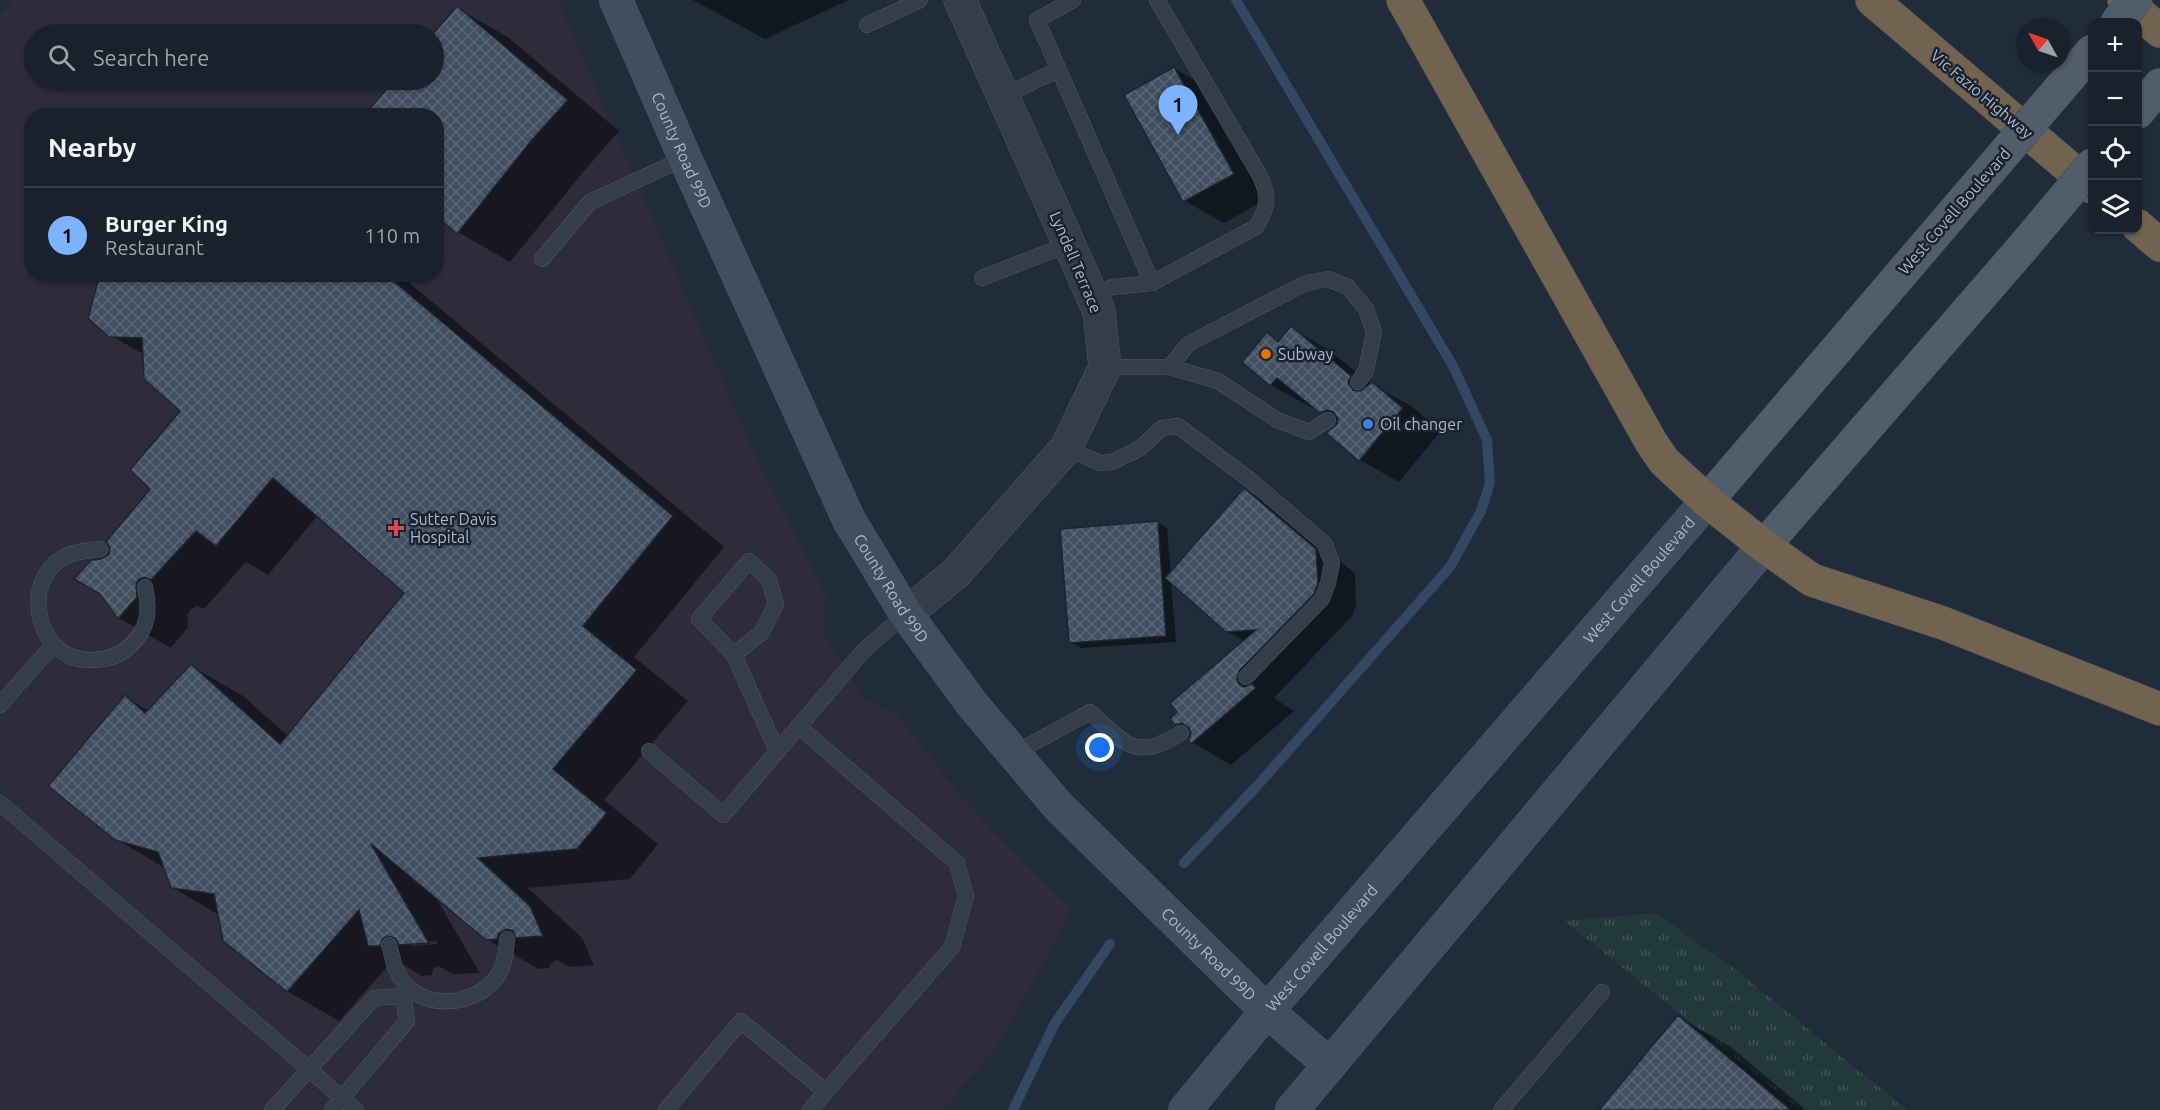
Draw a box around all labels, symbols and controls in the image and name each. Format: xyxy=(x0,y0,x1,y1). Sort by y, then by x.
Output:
north arrow xyxy=(2016,18,2070,72)
map controls xyxy=(2088,18,2142,234)
button: + xyxy=(2088,18,2142,72)
search box xyxy=(24,24,444,90)
icon: search xyxy=(45,41,78,74)
text: Search here xyxy=(93,45,209,70)
street label: Vic Fazio Highway xyxy=(1927,46,2037,142)
button: − xyxy=(2088,72,2142,126)
pin: 1 xyxy=(1158,86,1198,135)
street label: County Road 99D xyxy=(648,89,716,211)
button: locate xyxy=(2088,126,2142,180)
text: Nearby xyxy=(48,133,136,162)
street label: West Covell Boulevard xyxy=(1894,144,2014,278)
button: layers xyxy=(2088,180,2142,234)
street label: Lyndell Terrace xyxy=(1047,209,1105,315)
text: Burger King xyxy=(105,211,228,236)
text: 1 xyxy=(62,224,73,247)
text: 110 m xyxy=(364,224,420,247)
text: Restaurant xyxy=(105,236,204,259)
place label: Subway xyxy=(1278,345,1333,363)
marker: Subway xyxy=(1259,347,1273,361)
place label: Oil changer xyxy=(1380,415,1462,433)
marker: Oil changer xyxy=(1361,417,1375,431)
place label: Sutter Davis Hospital xyxy=(410,510,497,546)
street label: West Covell Boulevard xyxy=(1579,513,1699,647)
marker: Sutter Davis Hospital xyxy=(387,519,405,537)
street label: County Road 99D xyxy=(850,530,933,646)
your location xyxy=(1085,733,1114,762)
street label: West Covell Boulevard xyxy=(1262,881,1381,1015)
street label: County Road 99D xyxy=(1158,904,1260,1004)

